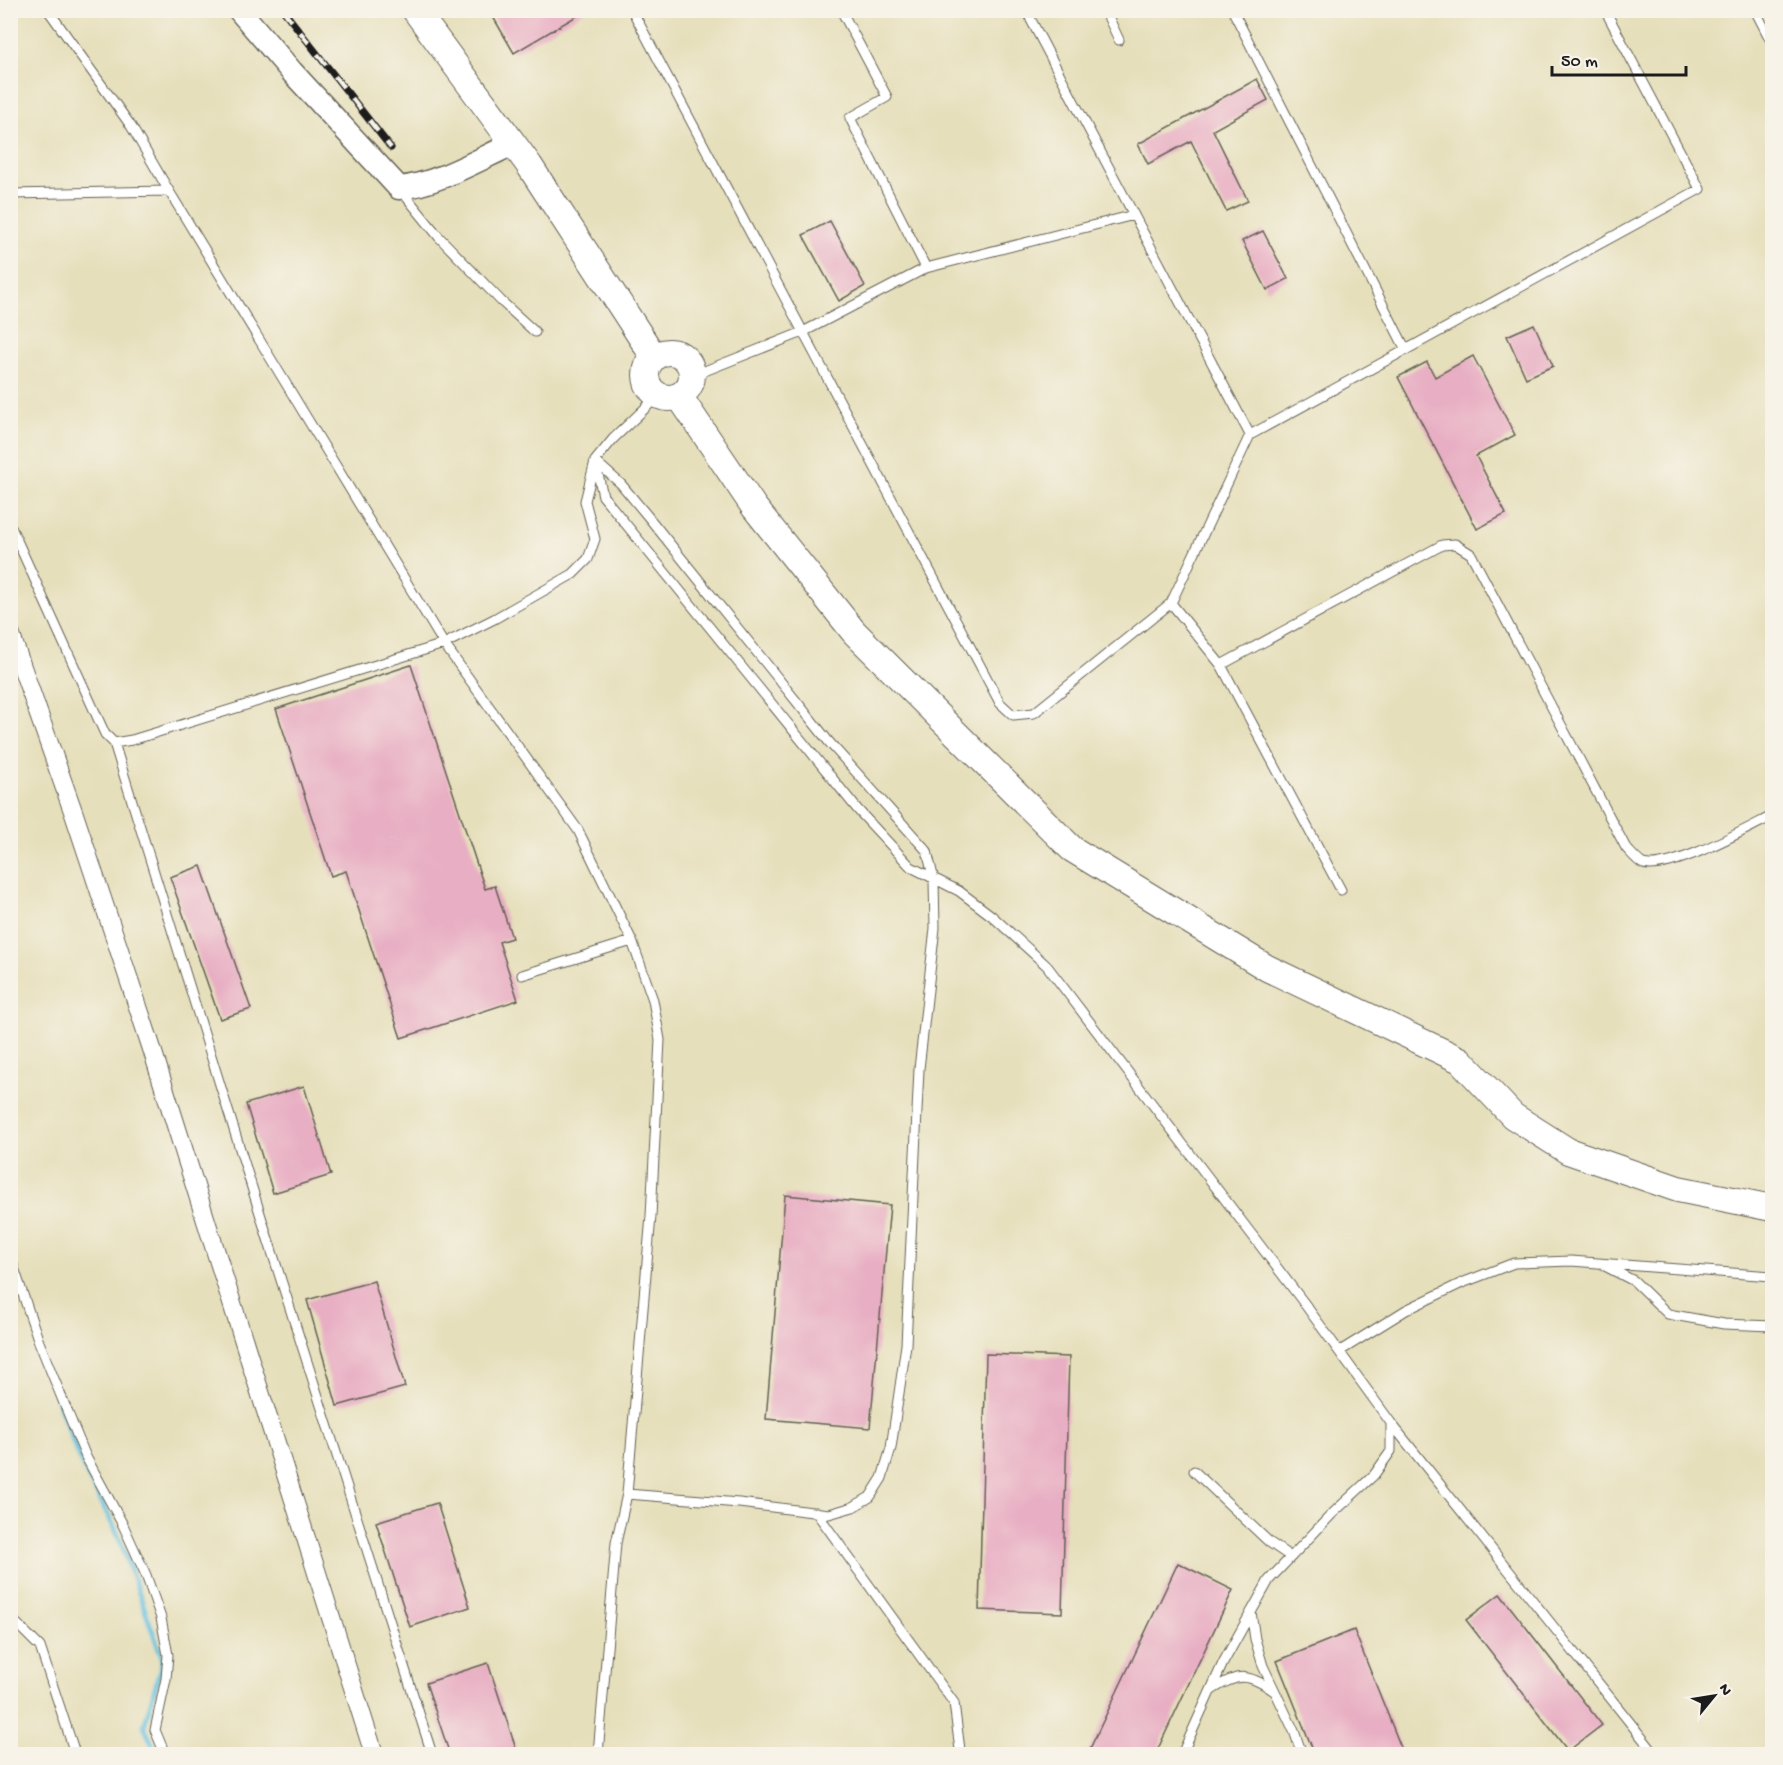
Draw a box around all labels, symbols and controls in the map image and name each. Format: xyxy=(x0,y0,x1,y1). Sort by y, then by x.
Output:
scale bar xyxy=(1552,39,1686,77)
text: 50 m xyxy=(1561,52,1598,73)
north arrow xyxy=(1684,1666,1744,1726)
text: N xyxy=(1713,1681,1735,1700)

